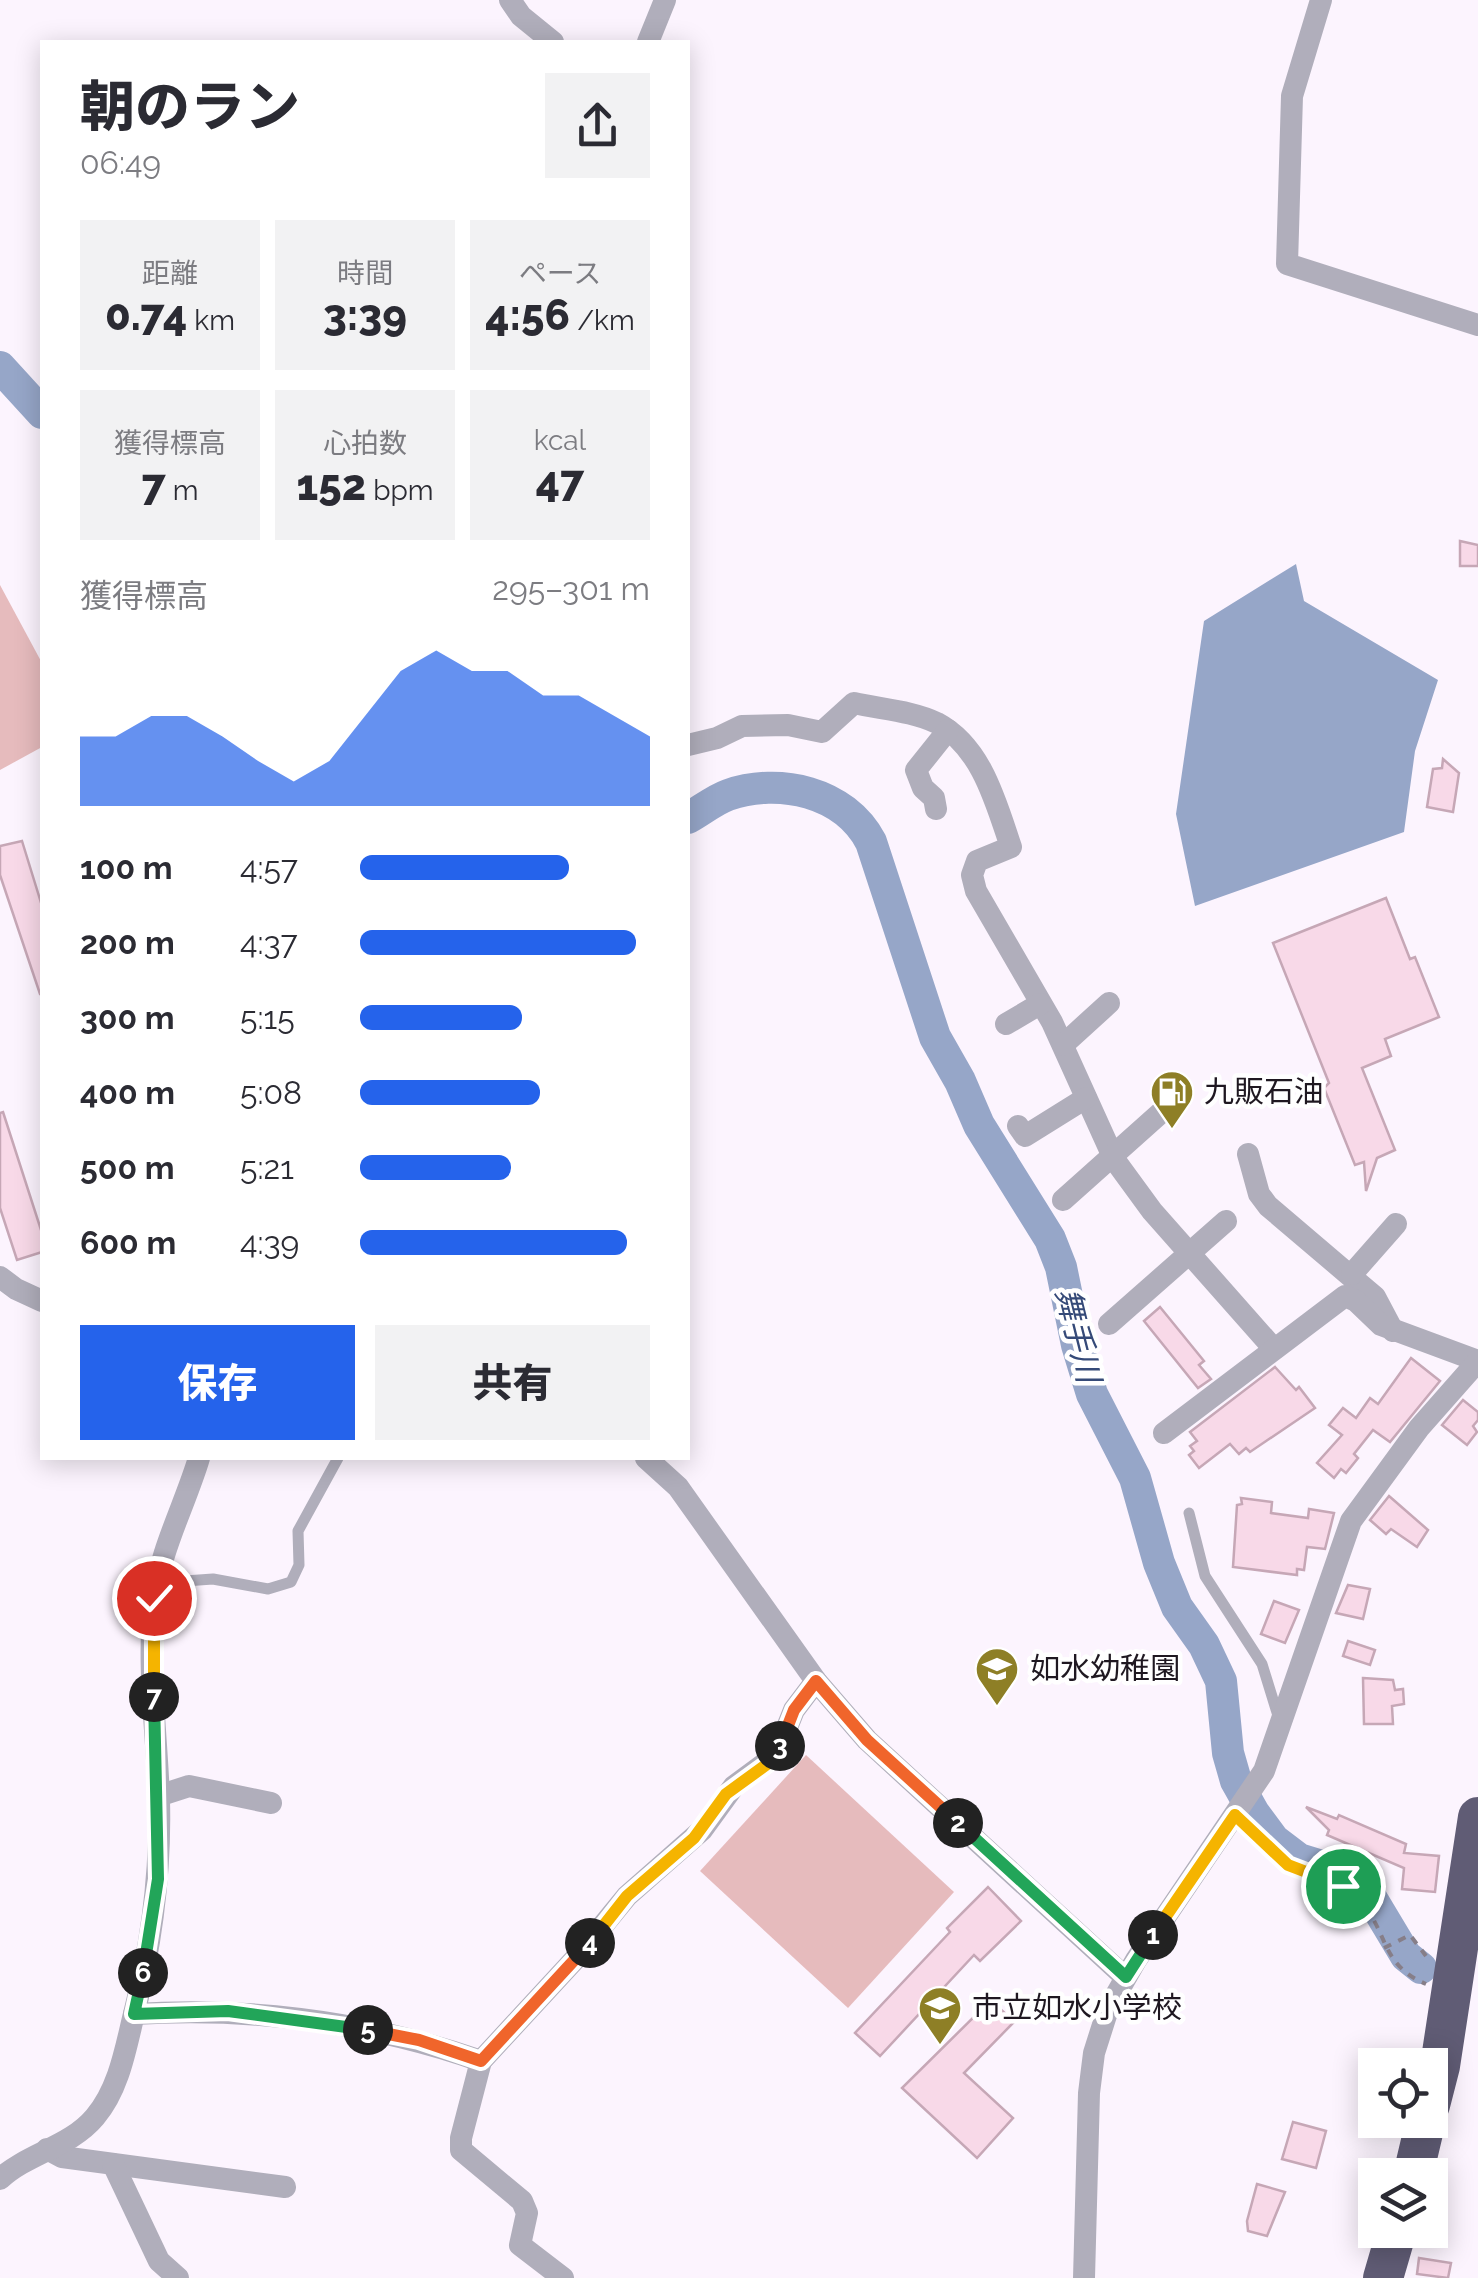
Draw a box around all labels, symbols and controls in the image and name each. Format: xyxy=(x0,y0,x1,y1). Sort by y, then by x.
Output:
button: share xyxy=(545,73,650,178)
text: 朝のラン xyxy=(80,74,300,139)
text: 06:49 xyxy=(80,144,161,181)
text: 距離 xyxy=(142,257,198,290)
text: 時間 xyxy=(337,257,393,290)
text: ペース xyxy=(519,257,601,290)
text: 0.74 xyxy=(105,291,187,340)
text: 3:39 xyxy=(323,291,407,340)
text: 4:56 xyxy=(485,291,570,340)
text: km xyxy=(187,304,235,337)
text: /km xyxy=(570,304,635,337)
text: kcal xyxy=(534,424,586,457)
text: 獲得標高 xyxy=(114,427,226,460)
text: 心拍数 xyxy=(323,427,407,460)
text: 47 xyxy=(536,457,584,506)
text: 7 xyxy=(141,461,166,510)
text: 152 xyxy=(297,461,366,510)
text: m xyxy=(166,474,199,507)
text: bpm xyxy=(366,474,434,507)
text: 295–301 m xyxy=(492,570,650,607)
text: 獲得標高 xyxy=(80,577,208,614)
text: 100 m xyxy=(80,849,173,886)
text: 4:57 xyxy=(240,849,298,886)
text: 200 m xyxy=(80,924,175,961)
text: 4:37 xyxy=(240,924,298,961)
text: 300 m xyxy=(80,999,175,1036)
text: 5:15 xyxy=(240,999,295,1036)
fuel station icon: 九販石油 xyxy=(1149,1069,1195,1130)
text: 400 m xyxy=(80,1074,175,1111)
text: 5:08 xyxy=(240,1074,302,1111)
place label: 九販石油 xyxy=(1204,1074,1324,1109)
text: 500 m xyxy=(80,1149,175,1186)
text: 5:21 xyxy=(240,1149,294,1186)
text: 600 m xyxy=(80,1224,176,1261)
text: 4:39 xyxy=(240,1224,299,1261)
water label: 舞手川 xyxy=(1049,1284,1109,1389)
button: 保存 xyxy=(80,1325,355,1440)
button: 共有 xyxy=(375,1325,650,1440)
pin xyxy=(112,1556,197,1641)
icon: check xyxy=(127,1571,182,1626)
school or university icon: 如水幼稚園 xyxy=(974,1646,1020,1707)
place label: 如水幼稚園 xyxy=(1030,1651,1180,1686)
pin: 7 xyxy=(129,1672,179,1722)
text: 7 xyxy=(146,1680,162,1713)
pin: 3 xyxy=(755,1721,805,1771)
text: 3 xyxy=(772,1729,788,1762)
pin: 2 xyxy=(933,1798,983,1848)
text: 2 xyxy=(950,1806,966,1839)
pin xyxy=(1301,1844,1386,1929)
icon: arrive xyxy=(1316,1859,1371,1914)
pin: 1 xyxy=(1128,1910,1178,1960)
pin: 4 xyxy=(565,1918,615,1968)
text: 1 xyxy=(1146,1918,1160,1951)
text: 4 xyxy=(582,1926,598,1959)
pin: 6 xyxy=(118,1948,168,1998)
text: 6 xyxy=(135,1956,152,1989)
school or university icon: 市立如水小学校 xyxy=(917,1985,963,2046)
place label: 市立如水小学校 xyxy=(972,1990,1182,2025)
pin: 5 xyxy=(343,2005,393,2055)
text: 5 xyxy=(360,2013,376,2046)
map controls xyxy=(1358,2048,1448,2248)
button: locate xyxy=(1358,2048,1448,2138)
button: layers xyxy=(1358,2158,1448,2248)

